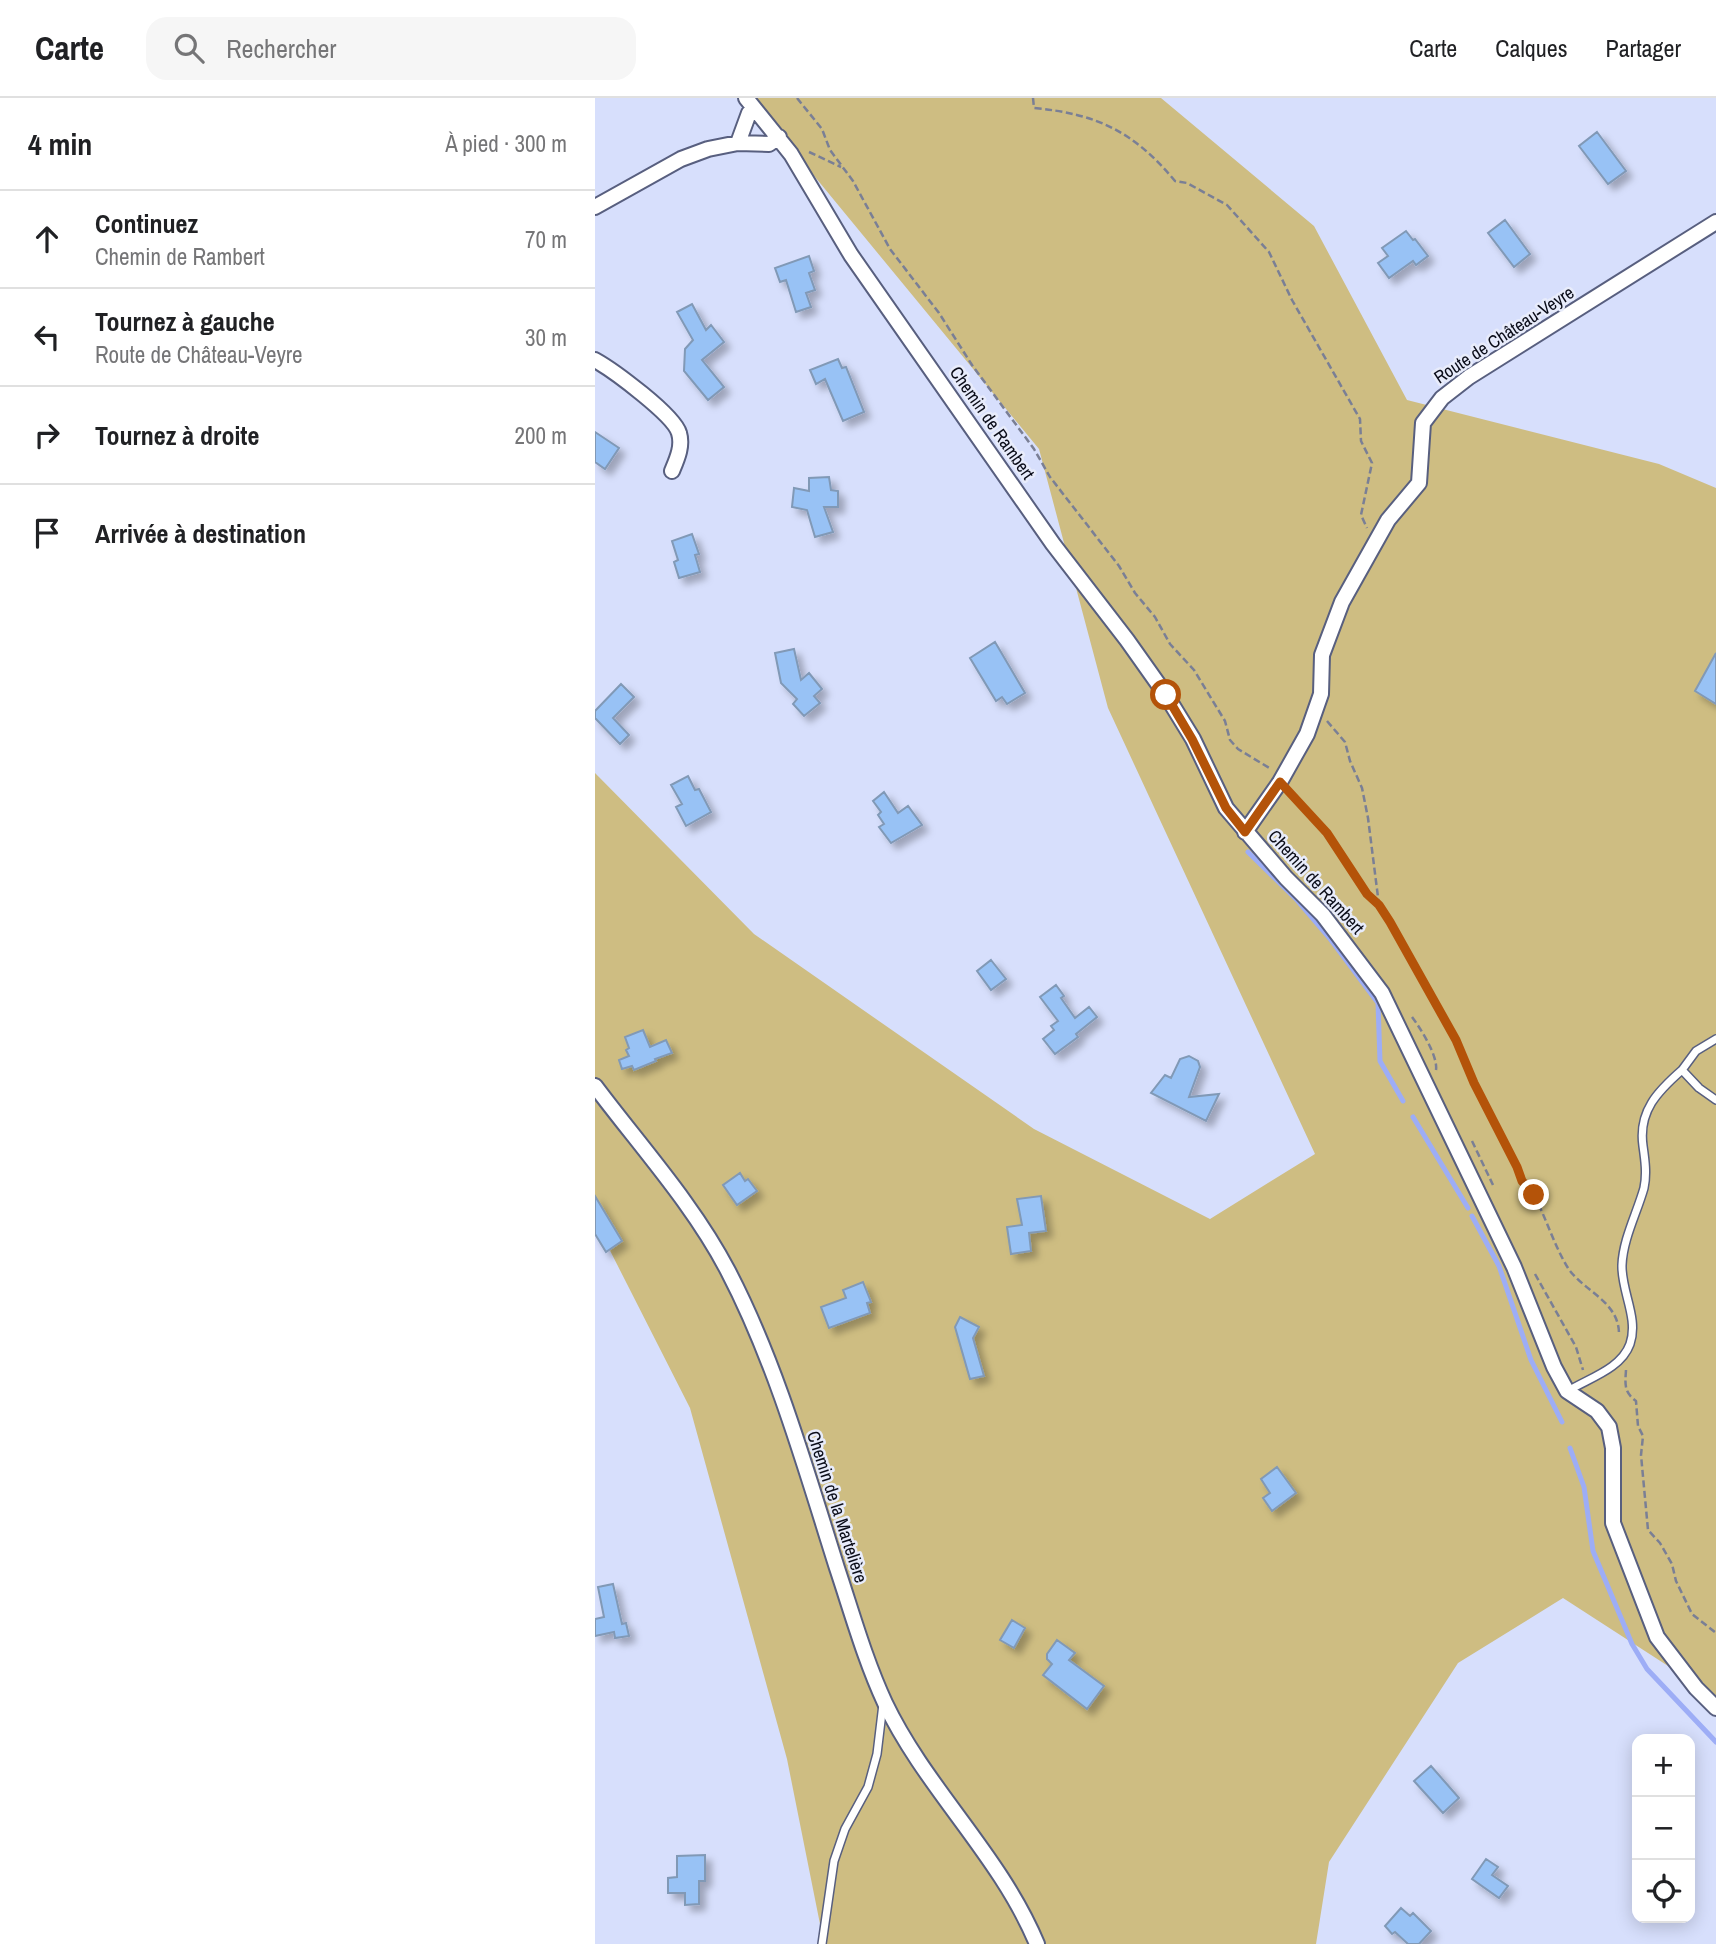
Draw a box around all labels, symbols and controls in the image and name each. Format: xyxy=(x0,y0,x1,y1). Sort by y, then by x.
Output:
search box xyxy=(146,17,636,80)
text: Carte xyxy=(35,26,104,70)
icon: search xyxy=(170,29,208,67)
text: Rechercher xyxy=(226,31,336,66)
text: Carte xyxy=(1409,32,1457,64)
text: Calques xyxy=(1495,32,1568,64)
text: Partager xyxy=(1606,32,1681,64)
text: 4 min xyxy=(28,124,92,164)
text: À pied · 300 m xyxy=(445,128,567,159)
text: Continuez xyxy=(95,206,198,241)
icon: ahead xyxy=(28,220,66,258)
text: 70 m xyxy=(525,224,567,255)
text: Chemin de Rambert xyxy=(95,241,265,272)
street label: Route de Château-Veyre xyxy=(1429,280,1579,389)
text: Tournez à gauche xyxy=(95,304,275,339)
icon: left xyxy=(28,318,66,356)
text: 30 m xyxy=(525,322,567,353)
text: Route de Château-Veyre xyxy=(95,339,303,370)
street label: Chemin de Rambert xyxy=(944,361,1041,484)
icon: right xyxy=(28,416,66,454)
text: Tournez à droite xyxy=(95,418,259,453)
text: 200 m xyxy=(515,420,567,451)
icon: arrive xyxy=(28,514,66,552)
text: Arrivée à destination xyxy=(95,516,306,551)
route start xyxy=(1150,679,1181,710)
street label: Chemin de Rambert xyxy=(1263,824,1370,939)
route end xyxy=(1518,1179,1549,1210)
street label: Chemin de la Martelière xyxy=(801,1428,874,1586)
map controls xyxy=(1632,1734,1695,1923)
button: + xyxy=(1632,1734,1695,1797)
button: − xyxy=(1632,1797,1695,1860)
button: locate xyxy=(1632,1860,1695,1923)

